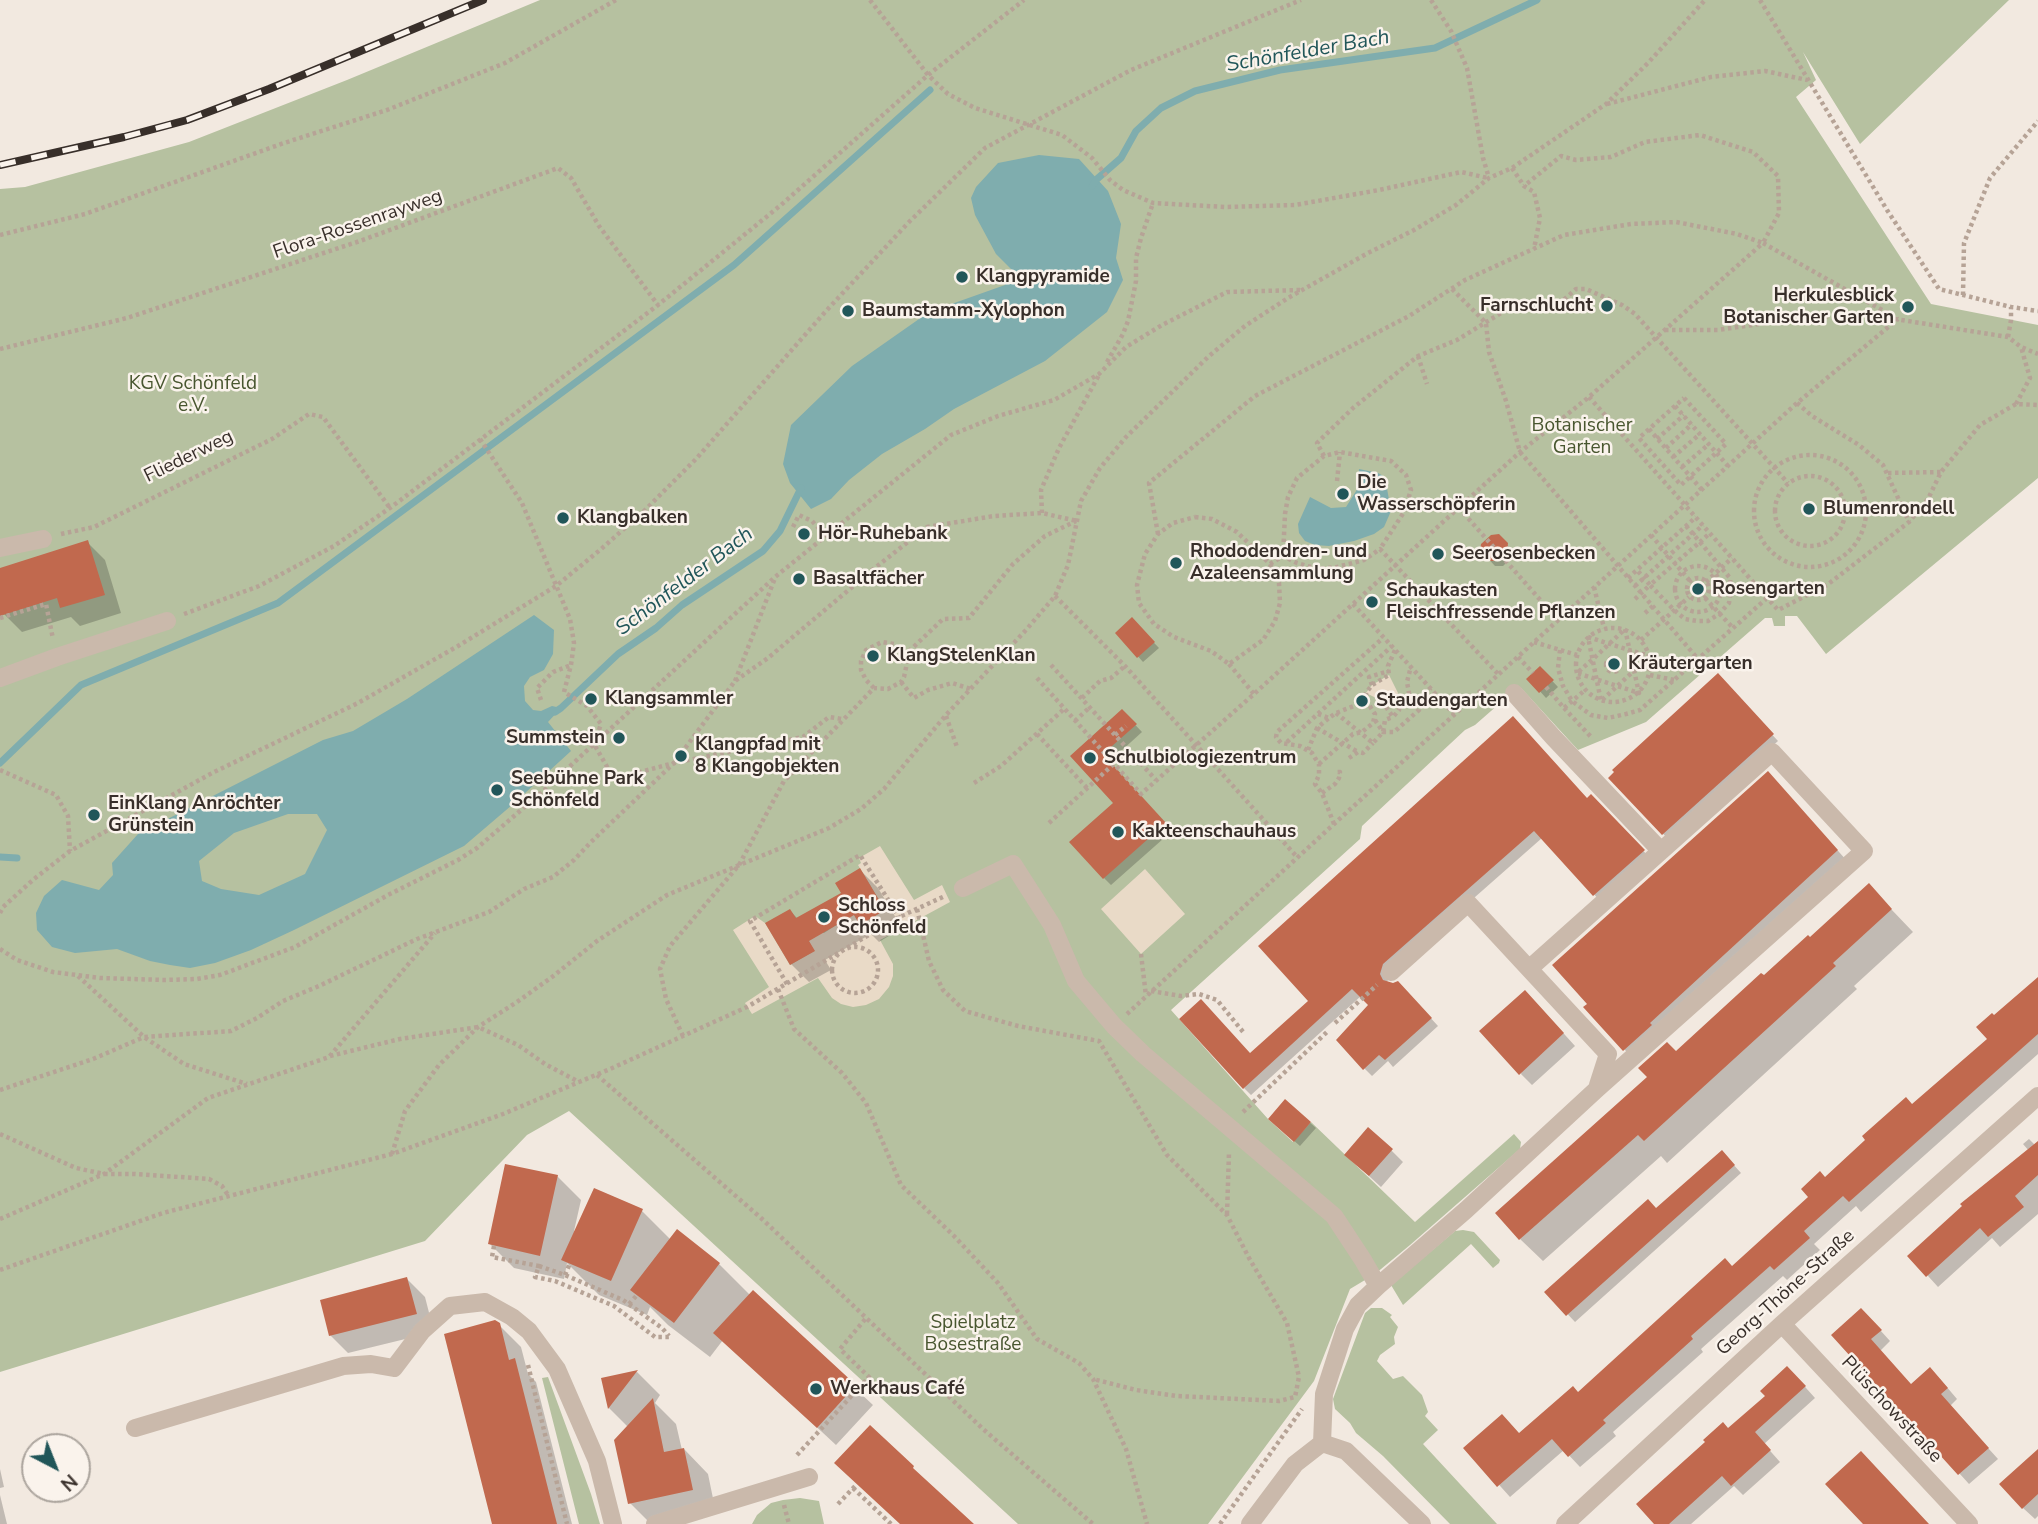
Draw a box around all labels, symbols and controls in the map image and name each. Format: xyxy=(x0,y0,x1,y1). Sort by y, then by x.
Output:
water label: Schönfelder Bach xyxy=(1224,25,1392,79)
street label: Flora-Rossenrayweg xyxy=(270,185,446,265)
place label: Klangpyramide xyxy=(976,266,1110,288)
marker: Klangpyramide xyxy=(954,269,970,285)
place label: Herkulesblick Botanischer Garten xyxy=(1723,285,1894,329)
place label: Farnschlucht xyxy=(1480,295,1593,317)
marker: Farnschlucht xyxy=(1599,298,1615,314)
marker: Herkulesblick Botanischer Garten xyxy=(1900,299,1916,315)
place label: Baumstamm-Xylophon xyxy=(862,300,1065,322)
marker: Baumstamm-Xylophon xyxy=(840,303,856,319)
park label: KGV Schönfeld e.V. xyxy=(129,373,257,417)
park label: Botanischer Garten xyxy=(1532,415,1632,459)
street label: Fliederweg xyxy=(141,426,237,488)
place label: Die Wasserschöpferin xyxy=(1357,472,1516,516)
marker: Die Wasserschöpferin xyxy=(1335,486,1351,502)
place label: Blumenrondell xyxy=(1823,498,1954,520)
marker: Blumenrondell xyxy=(1801,501,1817,517)
place label: Klangbalken xyxy=(577,507,688,529)
marker: Klangbalken xyxy=(555,510,571,526)
water label: Schönfelder Bach xyxy=(611,522,759,642)
place label: Hör-Ruhebank xyxy=(818,523,947,545)
marker: Hör-Ruhebank xyxy=(796,526,812,542)
place label: Rhododendren- und Azaleensammlung xyxy=(1190,541,1367,585)
place label: Seerosenbecken xyxy=(1452,543,1596,565)
marker: Seerosenbecken xyxy=(1430,546,1446,562)
marker: Rhododendren- und Azaleensammlung xyxy=(1168,555,1184,571)
place label: Basaltfächer xyxy=(813,568,924,590)
marker: Basaltfächer xyxy=(791,571,807,587)
place label: Rosengarten xyxy=(1712,578,1825,600)
place label: Schaukasten Fleischfressende Pflanzen xyxy=(1386,580,1616,624)
marker: Rosengarten xyxy=(1690,581,1706,597)
marker: Schaukasten Fleischfressende Pflanzen xyxy=(1364,594,1380,610)
place label: KlangStelenKlan xyxy=(887,645,1036,667)
marker: KlangStelenKlan xyxy=(865,648,881,664)
place label: Kräutergarten xyxy=(1628,653,1753,675)
marker: Kräutergarten xyxy=(1606,656,1622,672)
place label: Klangsammler xyxy=(605,688,733,710)
place label: Staudengarten xyxy=(1376,690,1508,712)
marker: Klangsammler xyxy=(583,691,599,707)
marker: Staudengarten xyxy=(1354,693,1370,709)
place label: Summstein xyxy=(506,727,605,749)
marker: Summstein xyxy=(611,730,627,746)
place label: Klangpfad mit 8 Klangobjekten xyxy=(695,734,839,778)
place label: Schulbiologiezentrum xyxy=(1104,747,1296,769)
marker: Klangpfad mit 8 Klangobjekten xyxy=(673,748,689,764)
marker: Schulbiologiezentrum xyxy=(1082,750,1098,766)
place label: Seebühne Park Schönfeld xyxy=(511,768,644,812)
marker: Seebühne Park Schönfeld xyxy=(489,782,505,798)
place label: EinKlang Anröchter Grünstein xyxy=(108,793,281,837)
marker: EinKlang Anröchter Grünstein xyxy=(86,807,102,823)
place label: Kakteenschauhaus xyxy=(1132,821,1296,843)
marker: Kakteenschauhaus xyxy=(1110,824,1126,840)
place label: Schloss Schönfeld xyxy=(838,895,926,939)
marker: Schloss Schönfeld xyxy=(816,909,832,925)
street label: Georg-Thöne-Straße xyxy=(1712,1225,1860,1361)
park label: Spielplatz Bosestraße xyxy=(925,1312,1021,1356)
street label: Plüschowstraße xyxy=(1836,1352,1946,1468)
place label: Werkhaus Café xyxy=(830,1378,965,1400)
marker: Werkhaus Café xyxy=(808,1381,824,1397)
north arrow xyxy=(21,1433,91,1503)
text: N xyxy=(55,1468,83,1497)

